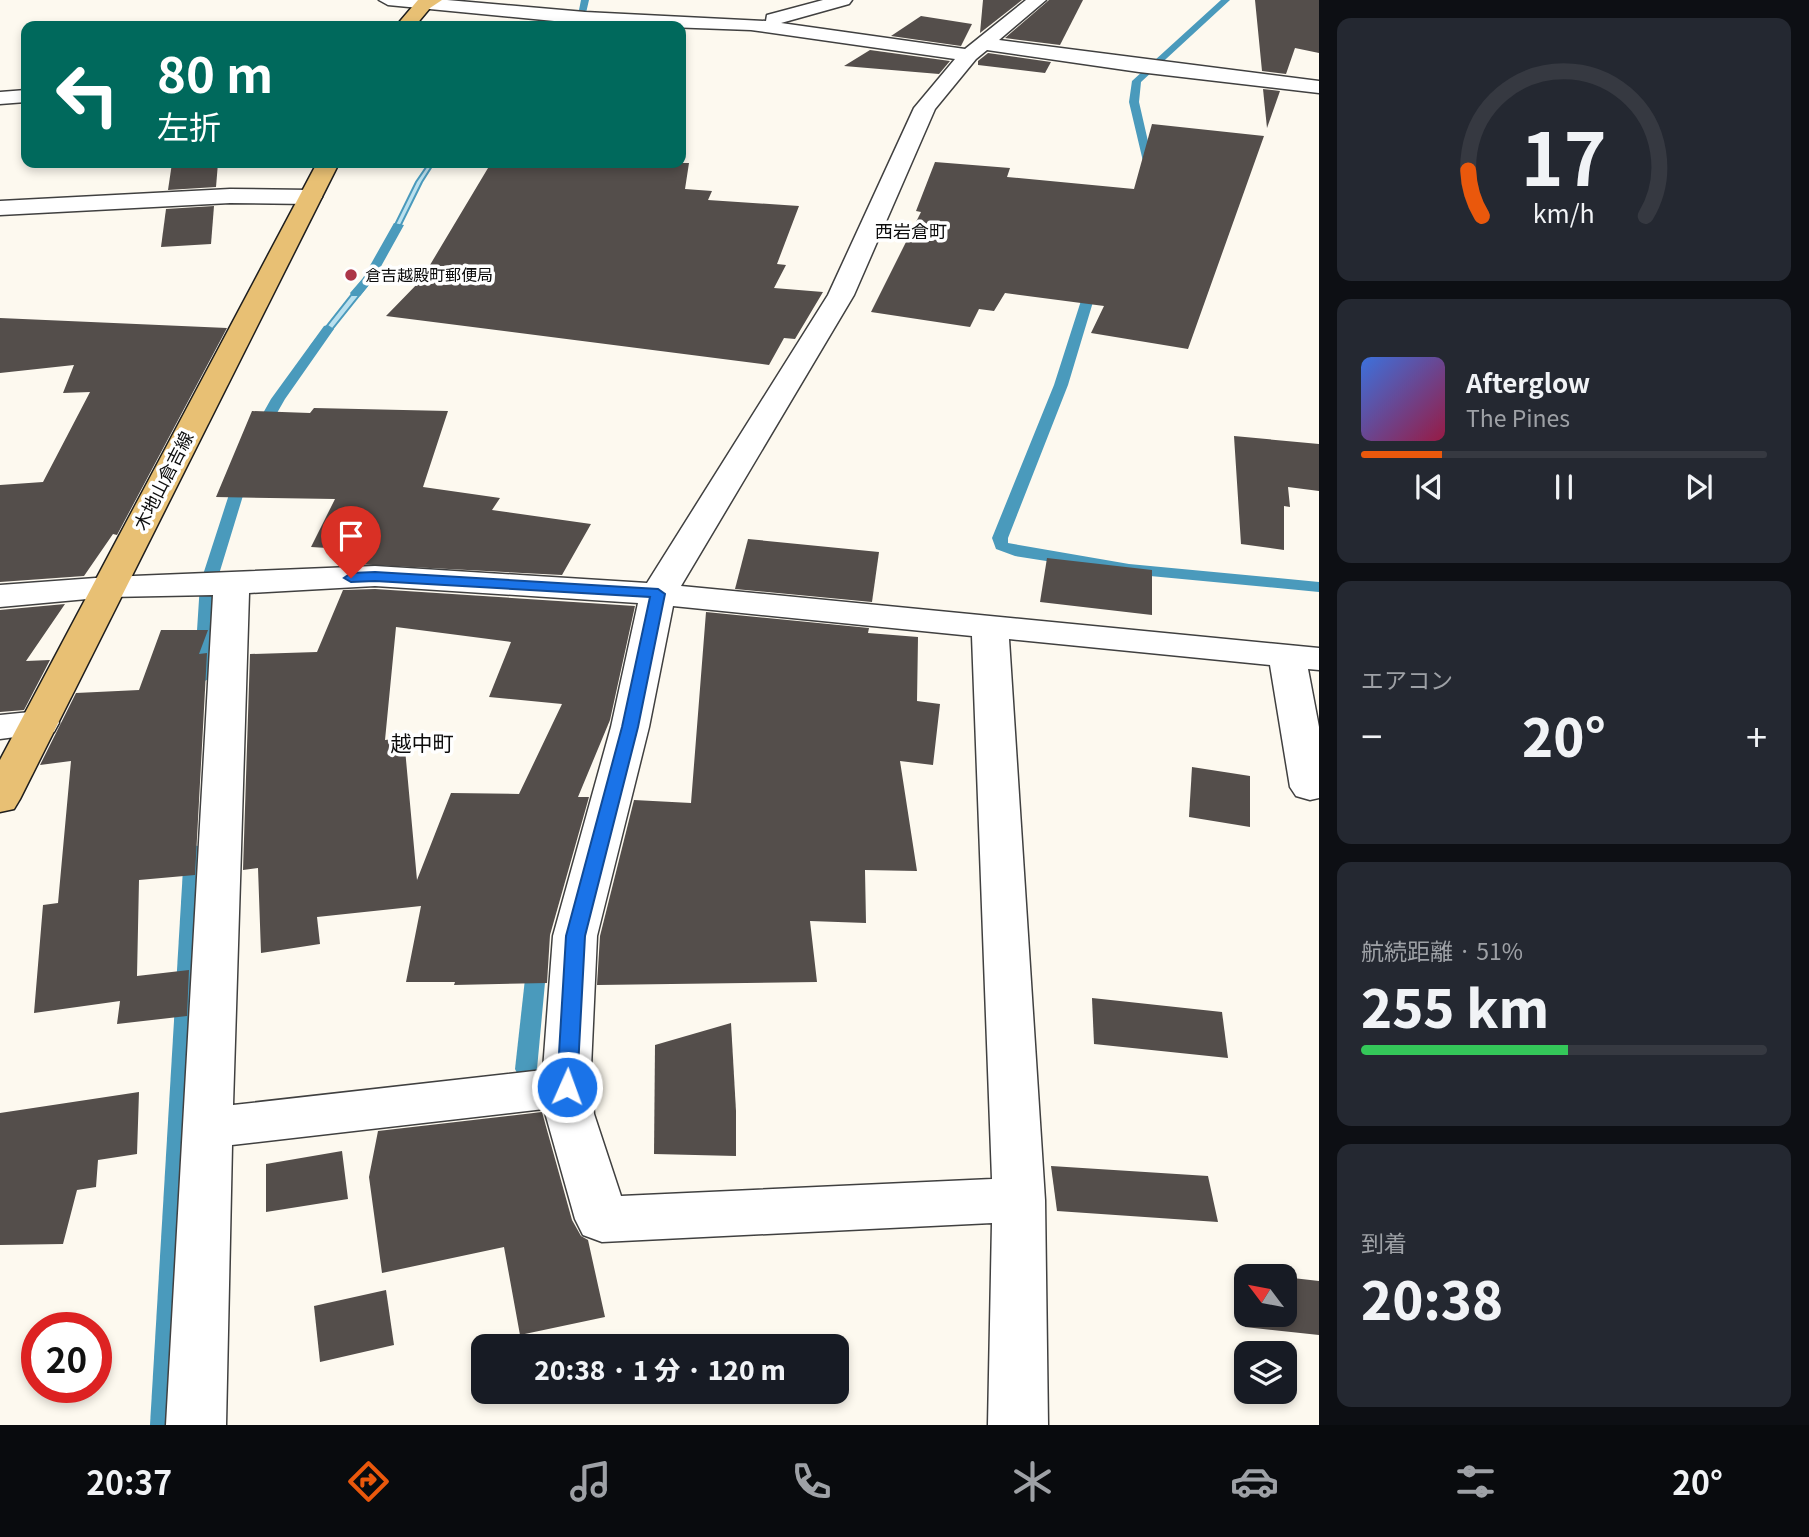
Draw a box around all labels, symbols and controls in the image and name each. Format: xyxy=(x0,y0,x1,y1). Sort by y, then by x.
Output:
text: 80 m xyxy=(157,36,273,107)
icon: left xyxy=(42,49,133,140)
text: 左折 xyxy=(157,102,221,148)
text: 17 xyxy=(1521,102,1607,207)
text: km/h xyxy=(1533,194,1595,230)
district label: 西岩倉町 xyxy=(875,217,947,243)
place label: 倉吉越殿町郵便局 xyxy=(365,262,493,286)
marker: 倉吉越殿町郵便局 xyxy=(343,267,359,283)
text: Afterglow xyxy=(1466,363,1590,400)
text: The Pines xyxy=(1466,400,1570,434)
street label: 木地山倉吉線 xyxy=(126,426,198,534)
icon: previous xyxy=(1410,468,1448,506)
icon: pause xyxy=(1545,468,1583,506)
icon: next xyxy=(1680,468,1718,506)
pin xyxy=(321,506,381,578)
icon: arrive xyxy=(332,517,370,555)
text: エアコン xyxy=(1361,662,1453,696)
text: 20° xyxy=(1522,697,1606,772)
text: − xyxy=(1361,707,1382,762)
text: + xyxy=(1746,707,1767,762)
district label: 越中町 xyxy=(391,727,454,757)
text: 航続距離 · 51% xyxy=(1361,933,1523,967)
text: 255 km xyxy=(1361,968,1549,1043)
position arrow xyxy=(530,1050,604,1124)
text: 到着 xyxy=(1361,1225,1407,1259)
text: 20:38 xyxy=(1361,1260,1503,1335)
north arrow xyxy=(1234,1264,1297,1326)
map controls xyxy=(1234,1264,1297,1404)
speed limit sign: 20 xyxy=(21,1312,112,1403)
button: layers xyxy=(1234,1341,1297,1404)
text: 20:38 · 1 分 · 120 m xyxy=(534,1350,786,1387)
icon: directions xyxy=(344,1457,393,1506)
icon: music xyxy=(566,1457,615,1506)
icon: phone xyxy=(787,1457,836,1506)
icon: climate xyxy=(1008,1457,1057,1506)
icon: car xyxy=(1230,1457,1279,1506)
icon: filters xyxy=(1451,1457,1500,1506)
text: 20:37 xyxy=(86,1458,172,1504)
text: 20° xyxy=(1672,1458,1723,1504)

